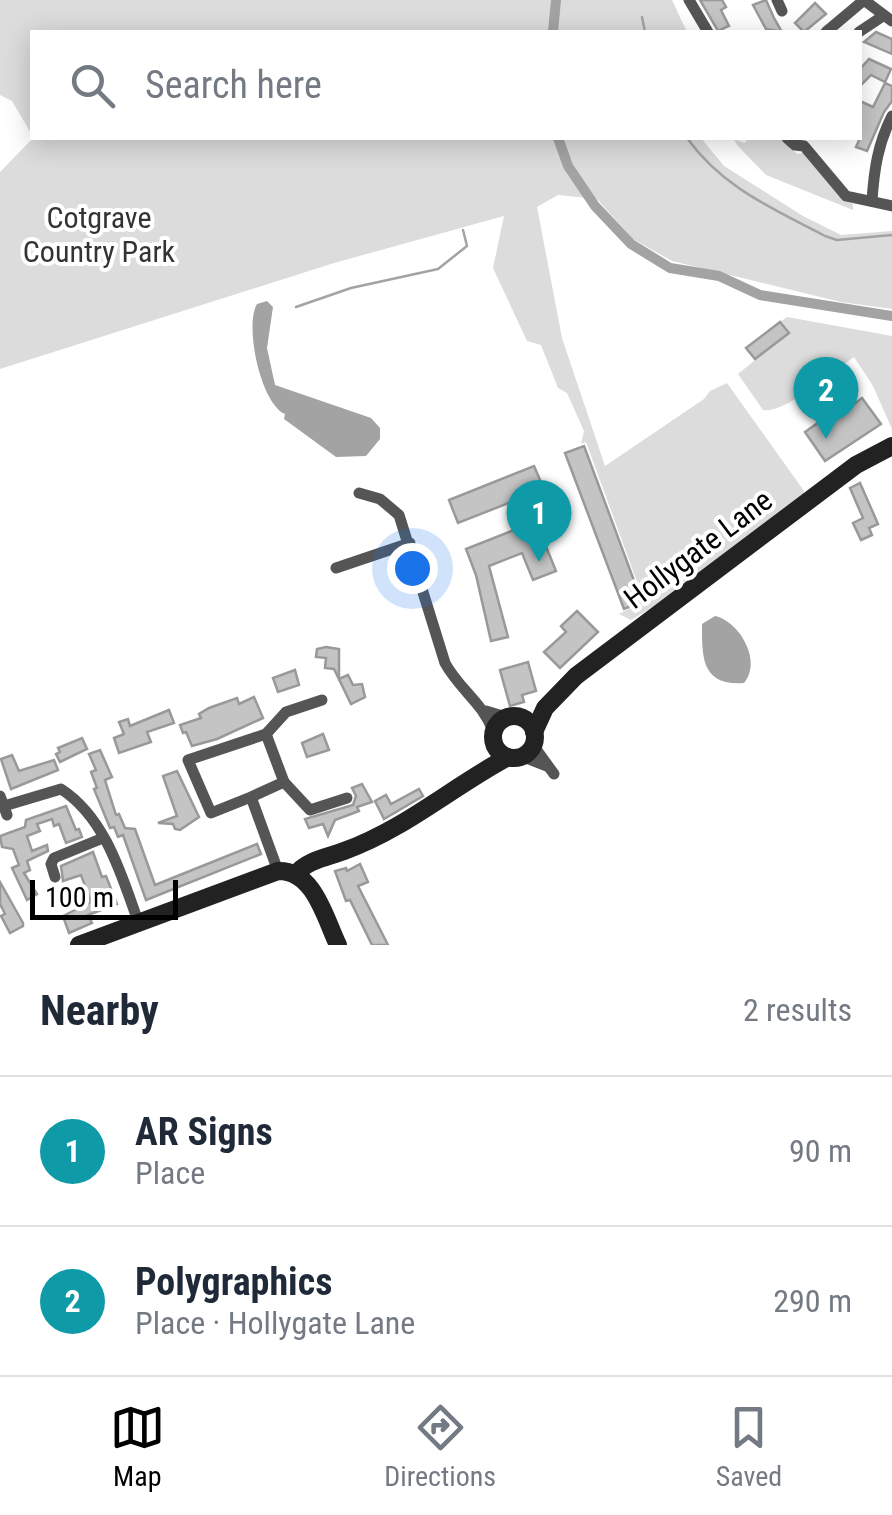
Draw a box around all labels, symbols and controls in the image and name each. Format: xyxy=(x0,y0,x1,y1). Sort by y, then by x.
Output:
search box xyxy=(30,30,862,140)
icon: search xyxy=(65,58,120,113)
text: Search here xyxy=(145,63,322,107)
park label: Cotgrave Country Park xyxy=(23,200,176,269)
pin: 2 xyxy=(794,356,858,439)
pin: 1 xyxy=(506,480,572,562)
street label: Hollygate Lane xyxy=(617,482,779,616)
your location xyxy=(387,543,438,594)
scale bar xyxy=(30,875,178,920)
text: 100 m xyxy=(45,881,114,914)
text: Nearby xyxy=(40,986,159,1035)
text: 2 results xyxy=(743,991,852,1029)
text: AR Signs xyxy=(135,1110,273,1154)
text: 1 xyxy=(64,1132,81,1170)
text: 90 m xyxy=(789,1132,852,1170)
text: Place xyxy=(135,1154,205,1192)
text: Polygraphics xyxy=(135,1260,332,1304)
text: 2 xyxy=(64,1282,81,1320)
text: 290 m xyxy=(773,1282,852,1320)
text: Place · Hollygate Lane xyxy=(135,1304,415,1342)
tab: Map xyxy=(110,1400,165,1493)
tab: Directions xyxy=(384,1400,496,1493)
tab: Saved xyxy=(716,1400,782,1493)

